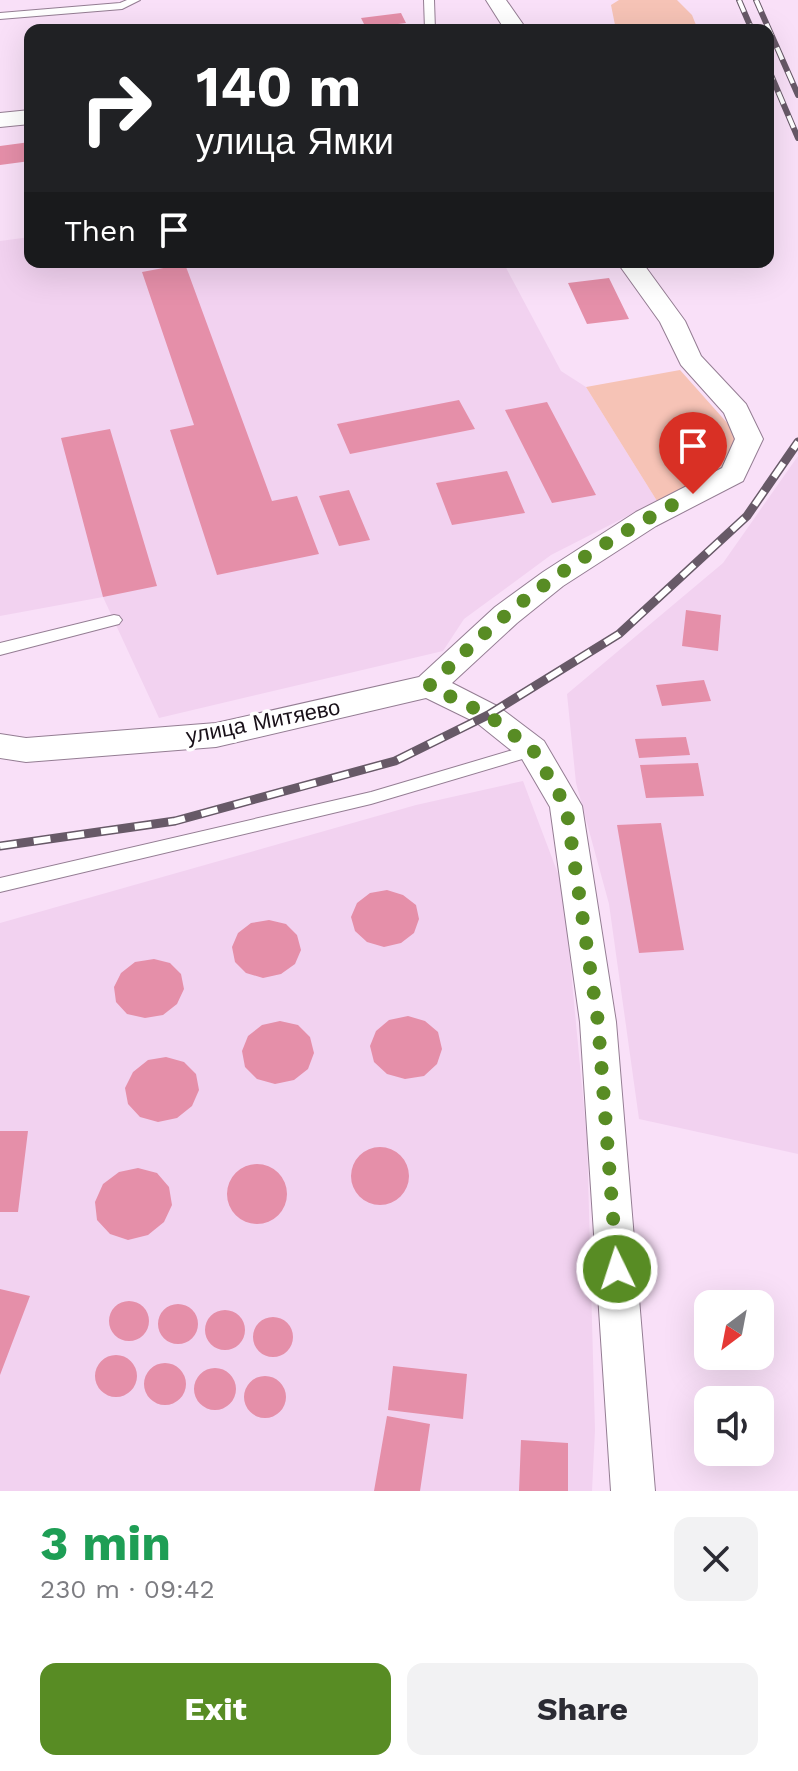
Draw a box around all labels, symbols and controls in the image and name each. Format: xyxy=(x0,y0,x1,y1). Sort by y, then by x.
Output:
text: 140 m xyxy=(196,54,361,120)
icon: right xyxy=(64,56,168,160)
text: улица Ямки xyxy=(196,121,394,163)
icon: arrive xyxy=(152,208,196,252)
text: Then xyxy=(64,213,136,248)
pin xyxy=(659,412,727,494)
icon: arrive xyxy=(671,424,715,468)
street label: улица Митяево xyxy=(184,694,342,749)
position arrow xyxy=(575,1227,659,1311)
north arrow xyxy=(694,1290,774,1370)
map controls xyxy=(694,1290,774,1466)
button: sound xyxy=(694,1386,774,1466)
text: 3 min xyxy=(40,1515,171,1572)
button: close xyxy=(674,1517,758,1601)
text: 230 m · 09:42 xyxy=(40,1574,215,1604)
button: Exit xyxy=(40,1663,391,1755)
button: Share xyxy=(407,1663,758,1755)

